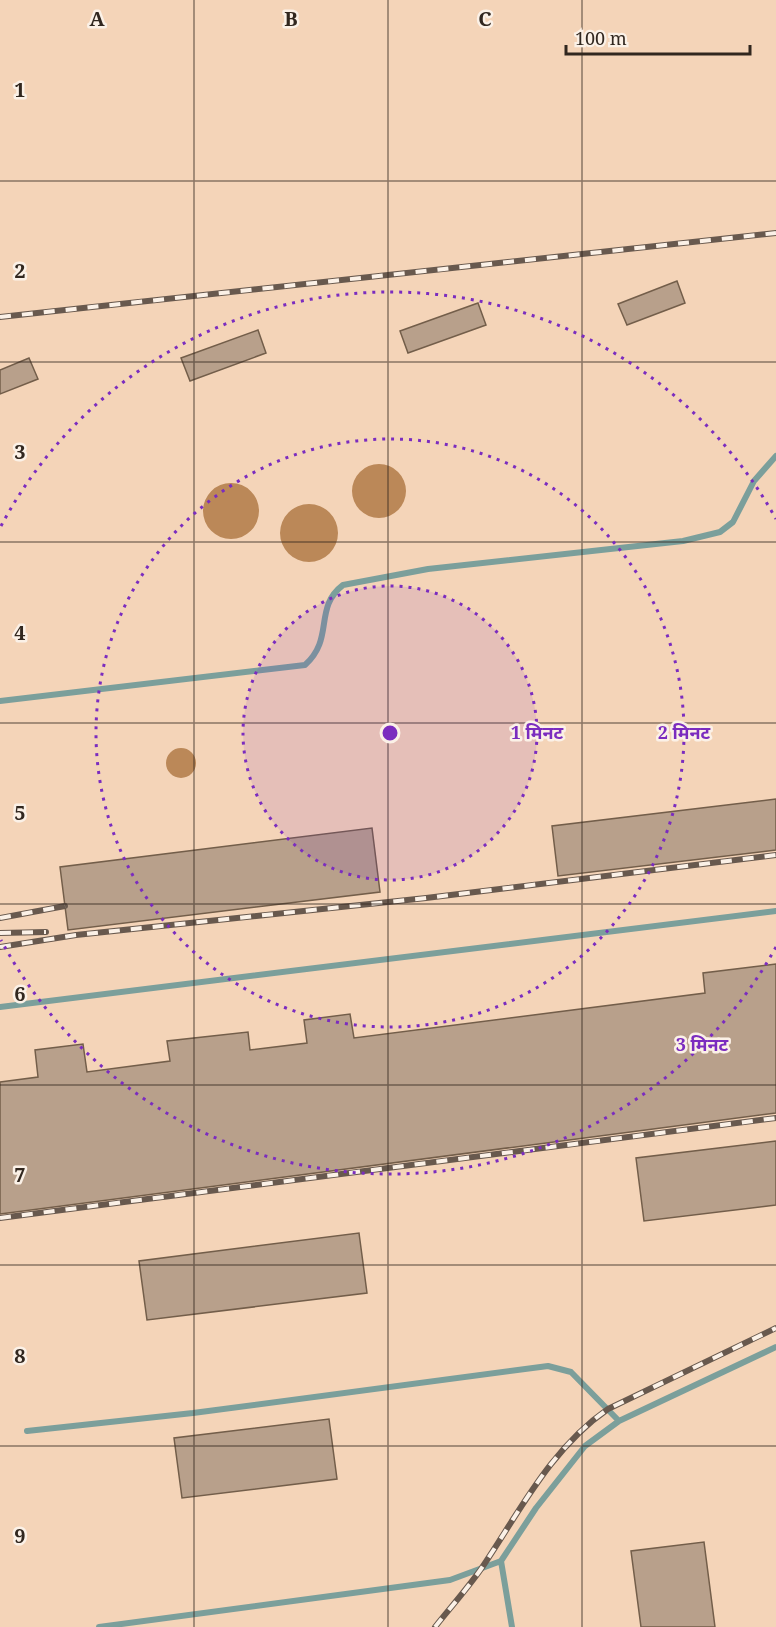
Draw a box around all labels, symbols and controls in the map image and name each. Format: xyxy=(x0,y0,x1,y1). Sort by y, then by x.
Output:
text: A xyxy=(89,5,105,32)
text: B xyxy=(284,5,298,32)
text: C xyxy=(478,5,492,32)
scale bar xyxy=(566,18,750,56)
text: 100 m xyxy=(575,26,627,50)
text: 1 xyxy=(14,76,26,103)
text: 2 xyxy=(14,257,26,284)
text: 3 xyxy=(14,438,26,465)
text: 4 xyxy=(14,619,26,646)
text: 1 मिनट xyxy=(511,720,564,744)
text: 2 मिनट xyxy=(658,720,711,744)
centre of rings xyxy=(380,723,400,743)
text: 5 xyxy=(14,799,26,826)
text: 6 xyxy=(14,980,26,1007)
text: 3 मिनट xyxy=(676,1032,729,1056)
text: 7 xyxy=(14,1161,26,1188)
text: 8 xyxy=(14,1342,26,1369)
text: 9 xyxy=(14,1522,26,1549)

